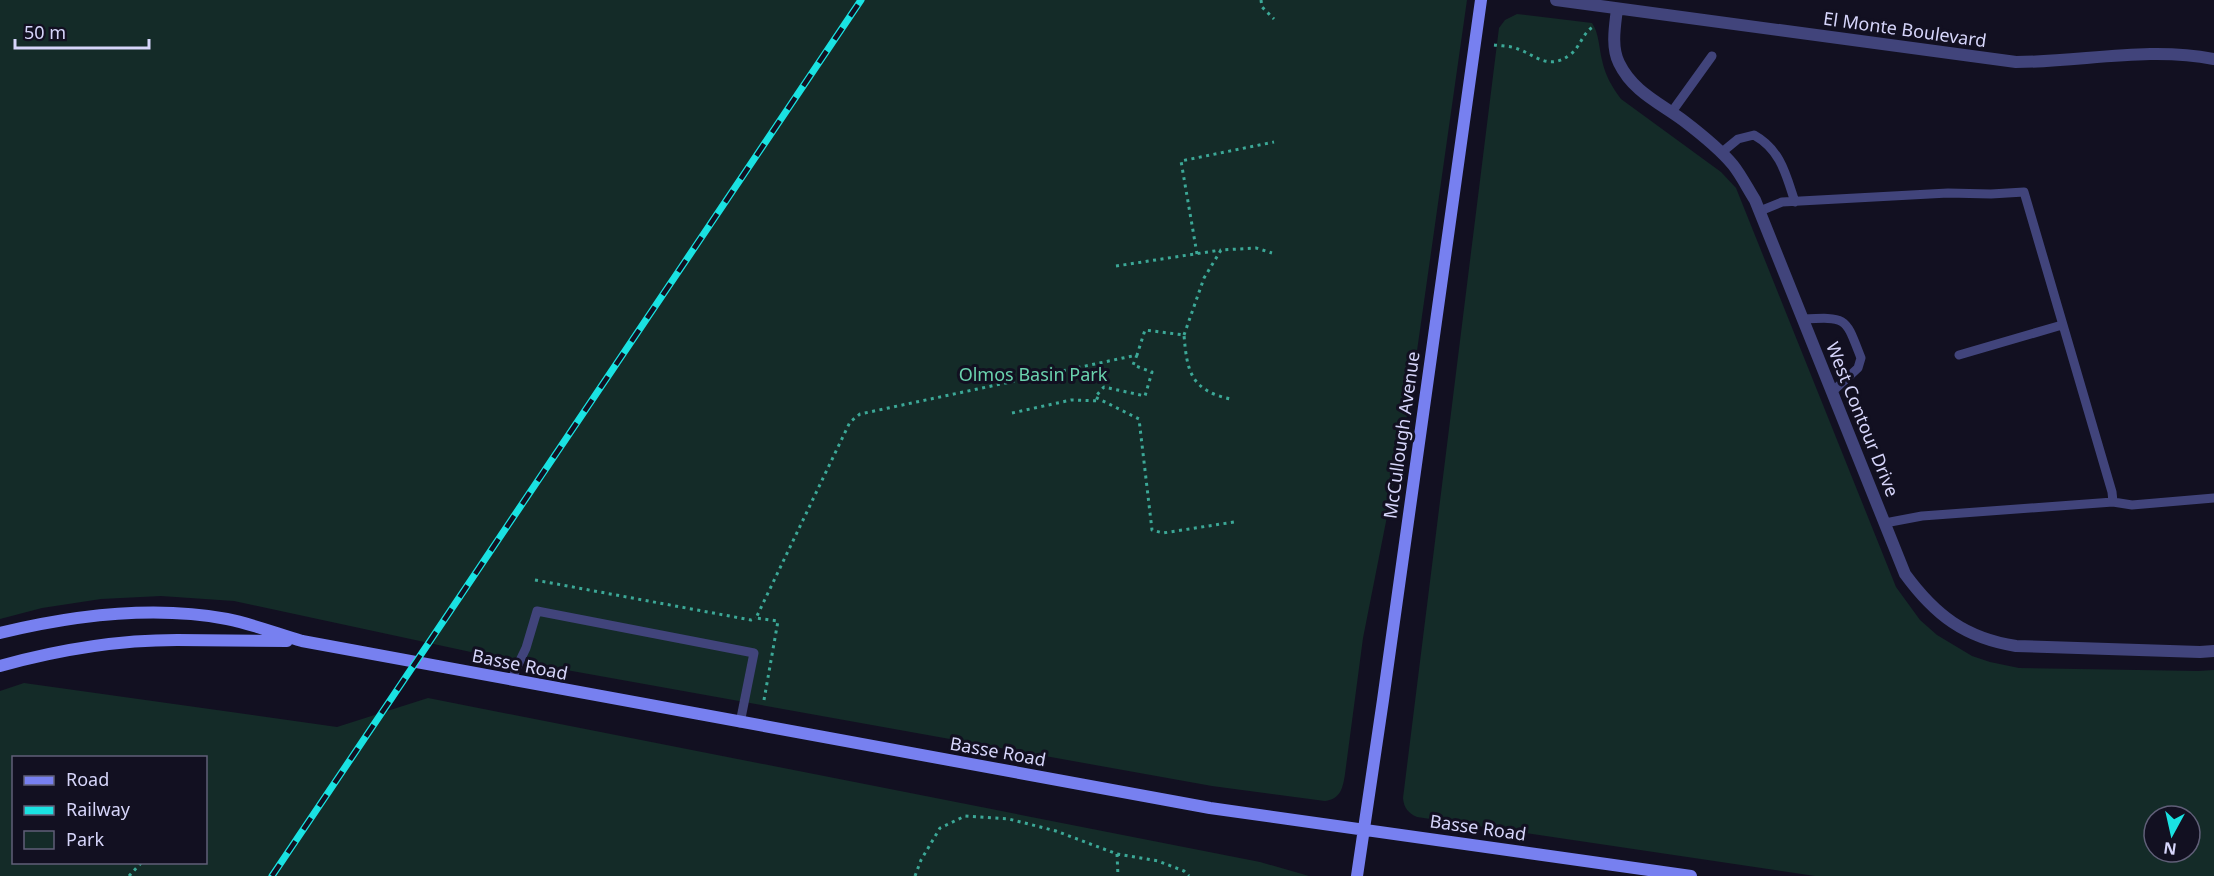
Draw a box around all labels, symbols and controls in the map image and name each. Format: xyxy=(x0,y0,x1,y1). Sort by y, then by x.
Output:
street label: El Monte Boulevard xyxy=(1822,6,1988,52)
scale bar xyxy=(15,12,148,50)
text: 50 m xyxy=(24,20,66,44)
street label: West Contour Drive xyxy=(1821,338,1905,500)
street label: McCullough Avenue xyxy=(1377,350,1425,520)
park label: Olmos Basin Park xyxy=(959,362,1108,386)
street label: Basse Road xyxy=(470,643,570,685)
street label: Basse Road xyxy=(948,731,1048,771)
legend xyxy=(12,756,207,864)
text: Road xyxy=(66,767,109,791)
text: Railway xyxy=(66,797,131,821)
north arrow xyxy=(2142,804,2202,864)
street label: Basse Road xyxy=(1428,808,1528,846)
text: Park xyxy=(66,827,104,851)
text: N xyxy=(2162,837,2178,861)

